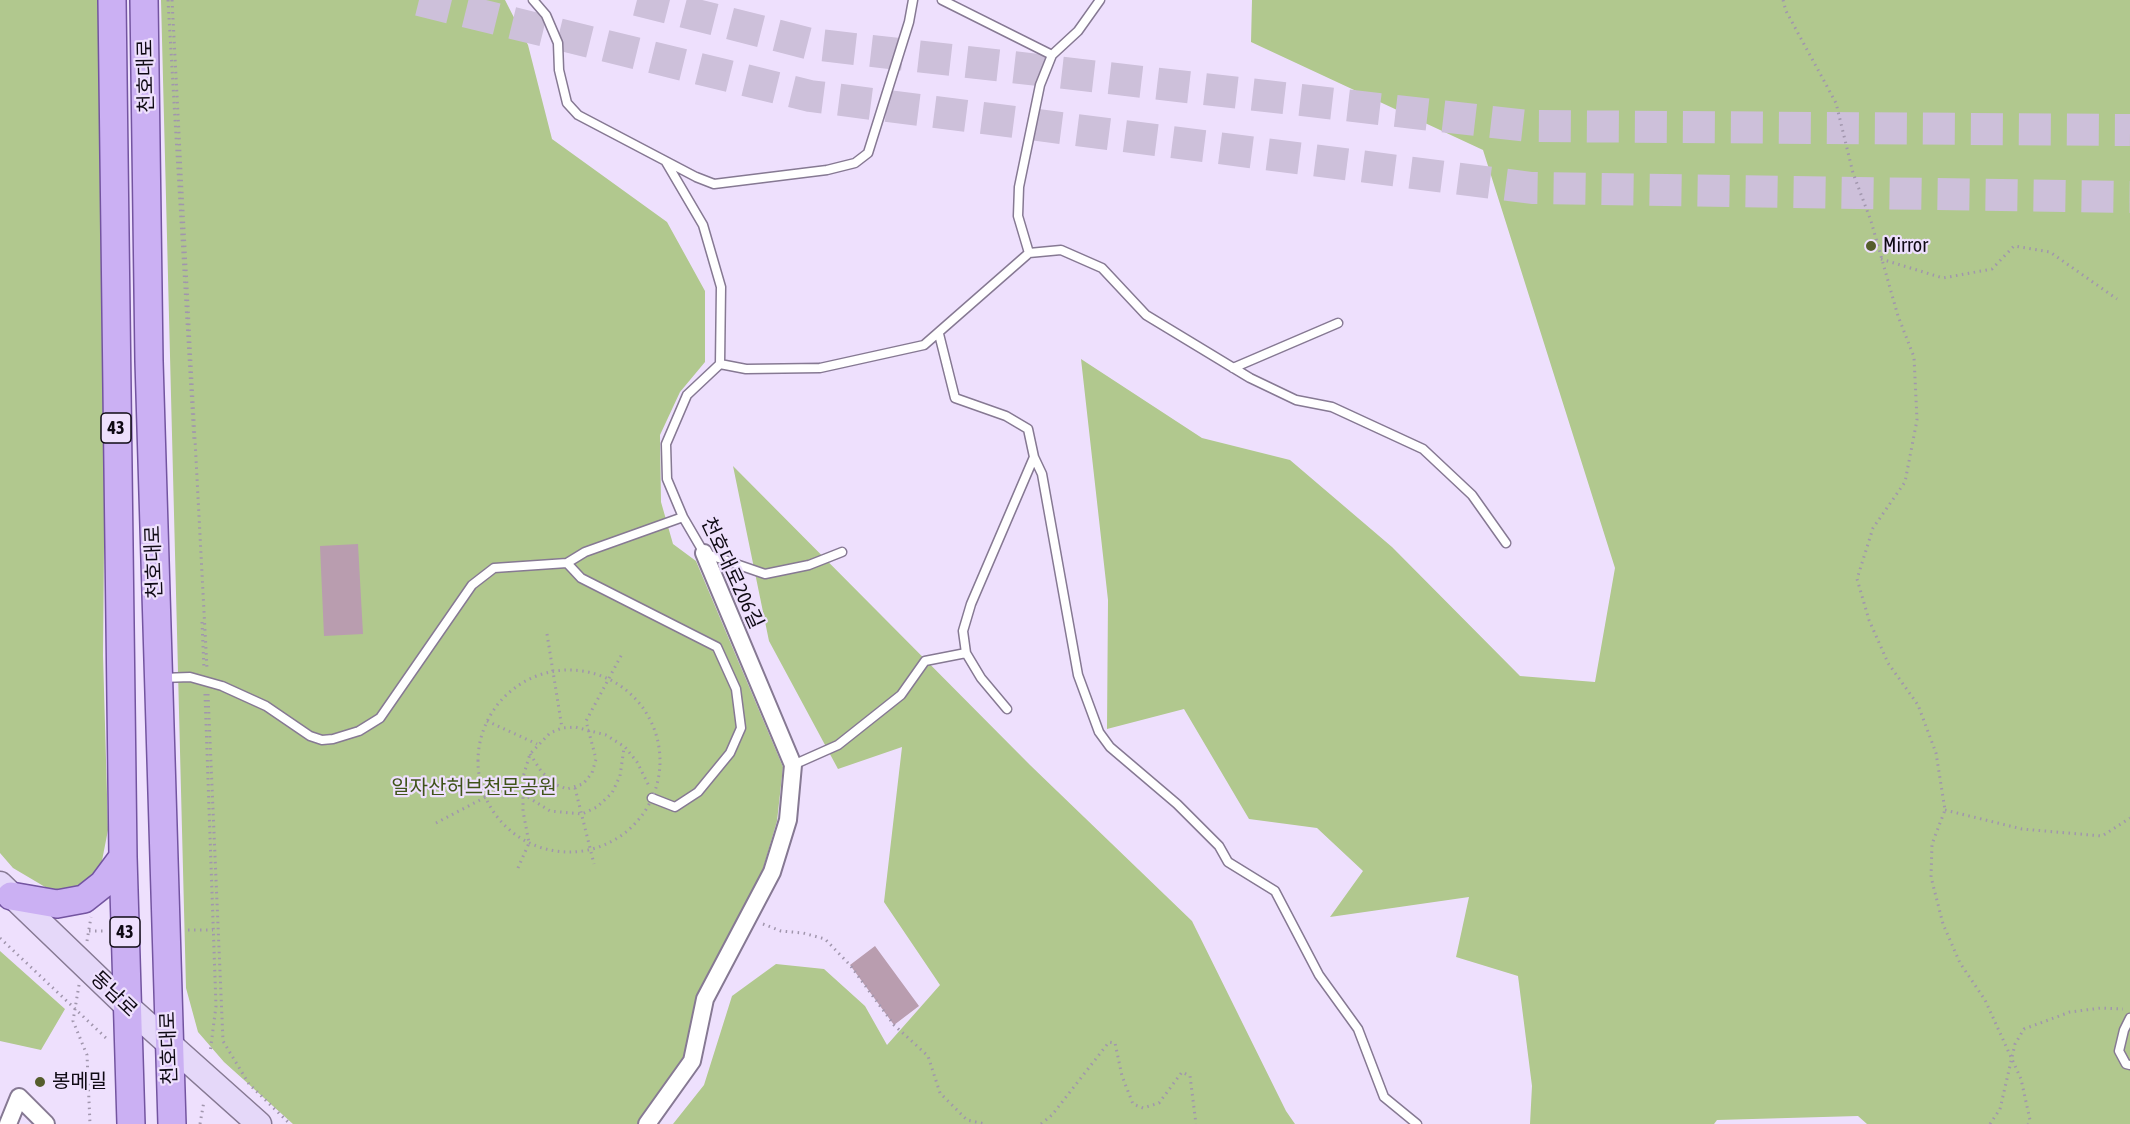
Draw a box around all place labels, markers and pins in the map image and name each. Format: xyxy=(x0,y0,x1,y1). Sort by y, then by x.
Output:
place label: Mirror xyxy=(1883,234,1928,258)
marker: Mirror xyxy=(1864,239,1878,253)
place label: 봉메밀 xyxy=(52,1070,107,1094)
marker: 봉메밀 xyxy=(33,1075,47,1089)

